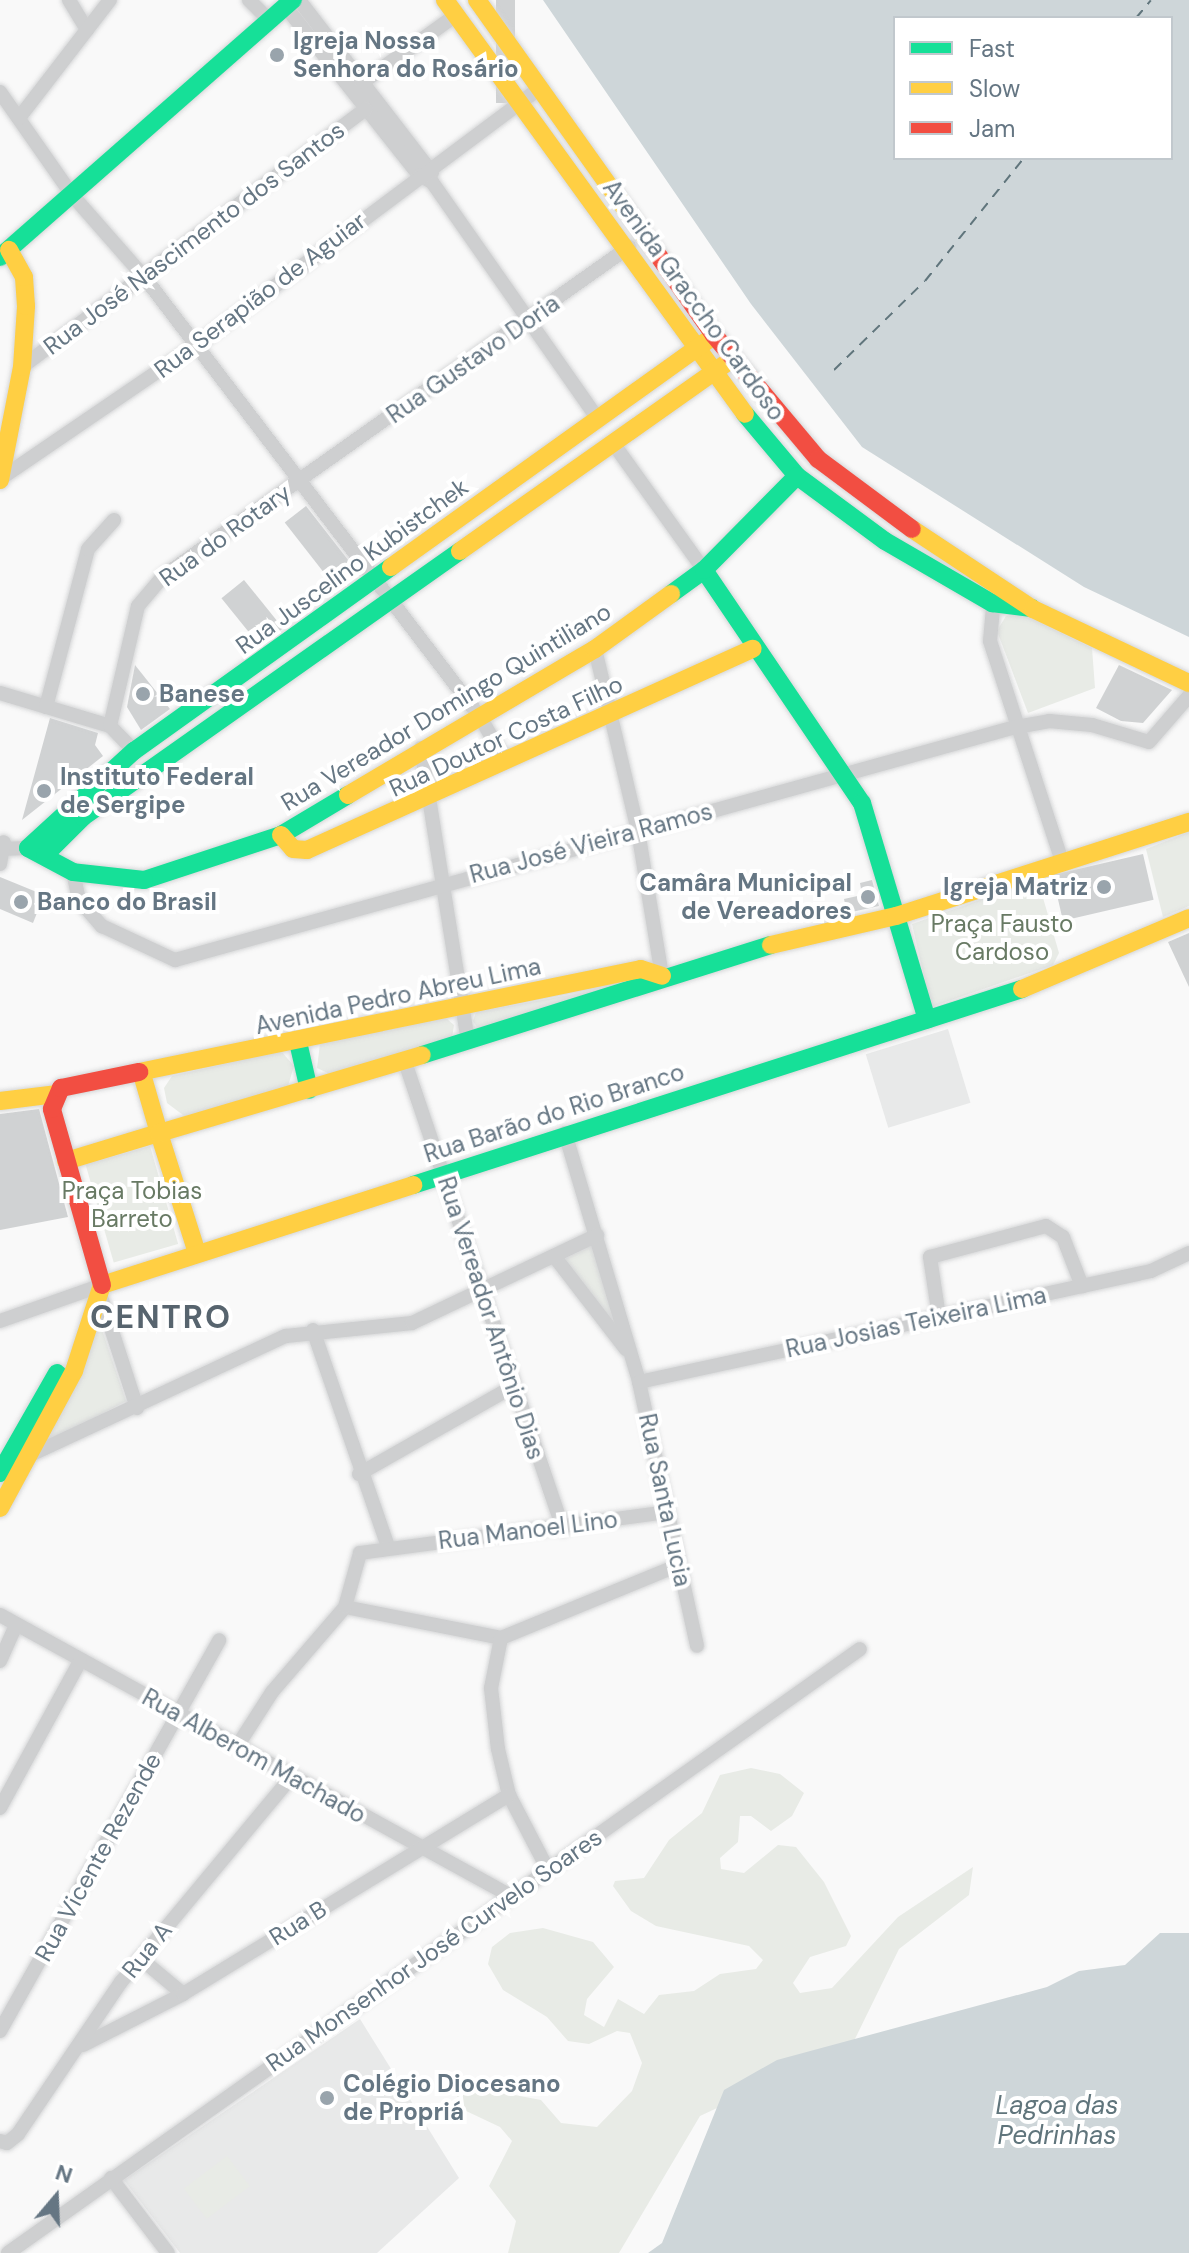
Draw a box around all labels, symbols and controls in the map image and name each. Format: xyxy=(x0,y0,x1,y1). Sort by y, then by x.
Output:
legend xyxy=(893,16,1173,160)
place label: Igreja Nossa Senhora do Rosário xyxy=(293,27,519,83)
text: Fast xyxy=(969,33,1015,64)
marker: Igreja Nossa Senhora do Rosário xyxy=(268,46,286,64)
text: Slow xyxy=(969,73,1020,104)
text: Jam xyxy=(969,113,1015,144)
street label: Rua José Nascimento dos Santos xyxy=(38,115,350,361)
street label: Avenida Graccho Cardoso xyxy=(597,174,791,426)
street label: Rua Serapião de Aguiar xyxy=(149,206,371,384)
street label: Rua Gustavo Doria xyxy=(381,289,565,429)
street label: Rua Juscelino Kubistchek xyxy=(230,472,474,660)
street label: Rua do Rotary xyxy=(154,478,296,592)
street label: Rua Vereador Domingo Quintiliano xyxy=(276,597,616,817)
street label: Rua Doutor Costa Filho xyxy=(385,669,627,803)
place label: Banese xyxy=(159,680,245,708)
marker: Banese xyxy=(134,685,152,703)
place label: Instituto Federal de Sergipe xyxy=(60,763,254,819)
marker: Instituto Federal de Sergipe xyxy=(35,782,53,800)
street label: Rua José Vieira Ramos xyxy=(467,797,715,889)
place label: Camâra Municipal de Vereadores xyxy=(639,869,852,925)
place label: Igreja Matriz xyxy=(943,873,1088,901)
marker: Igreja Matriz xyxy=(1095,878,1113,896)
place label: Banco do Brasil xyxy=(37,888,217,916)
marker: Camâra Municipal de Vereadores xyxy=(859,888,877,906)
marker: Banco do Brasil xyxy=(12,893,30,911)
park label: Praça Fausto Cardoso xyxy=(931,910,1073,966)
street label: Avenida Pedro Abreu Lima xyxy=(253,952,543,1040)
street label: Rua Barão do Rio Branco xyxy=(420,1057,688,1169)
street label: Rua Vereador Antônio Dias xyxy=(432,1173,550,1463)
park label: Praça Tobias Barreto xyxy=(62,1177,202,1233)
street label: Rua Josias Teixeira Lima xyxy=(783,1280,1049,1364)
district label: CENTRO xyxy=(90,1298,232,1336)
street label: Rua Santa Lucia xyxy=(633,1411,697,1589)
street label: Rua Manoel Lino xyxy=(437,1505,619,1555)
street label: Rua Alberom Machado xyxy=(137,1683,371,1829)
street label: Rua Vicente Rezende xyxy=(29,1748,167,1966)
street label: Rua Monsenhor José Curvelo Soares xyxy=(260,1822,608,2078)
street label: Rua B xyxy=(264,1894,332,1952)
street label: Rua A xyxy=(116,1916,178,1984)
place label: Colégio Diocesano de Propriá xyxy=(343,2070,561,2126)
marker: Colégio Diocesano de Propriá xyxy=(318,2089,336,2107)
water label: Lagoa das Pedrinhas xyxy=(996,2090,1118,2152)
north arrow xyxy=(16,2157,96,2237)
text: N xyxy=(52,2158,76,2190)

